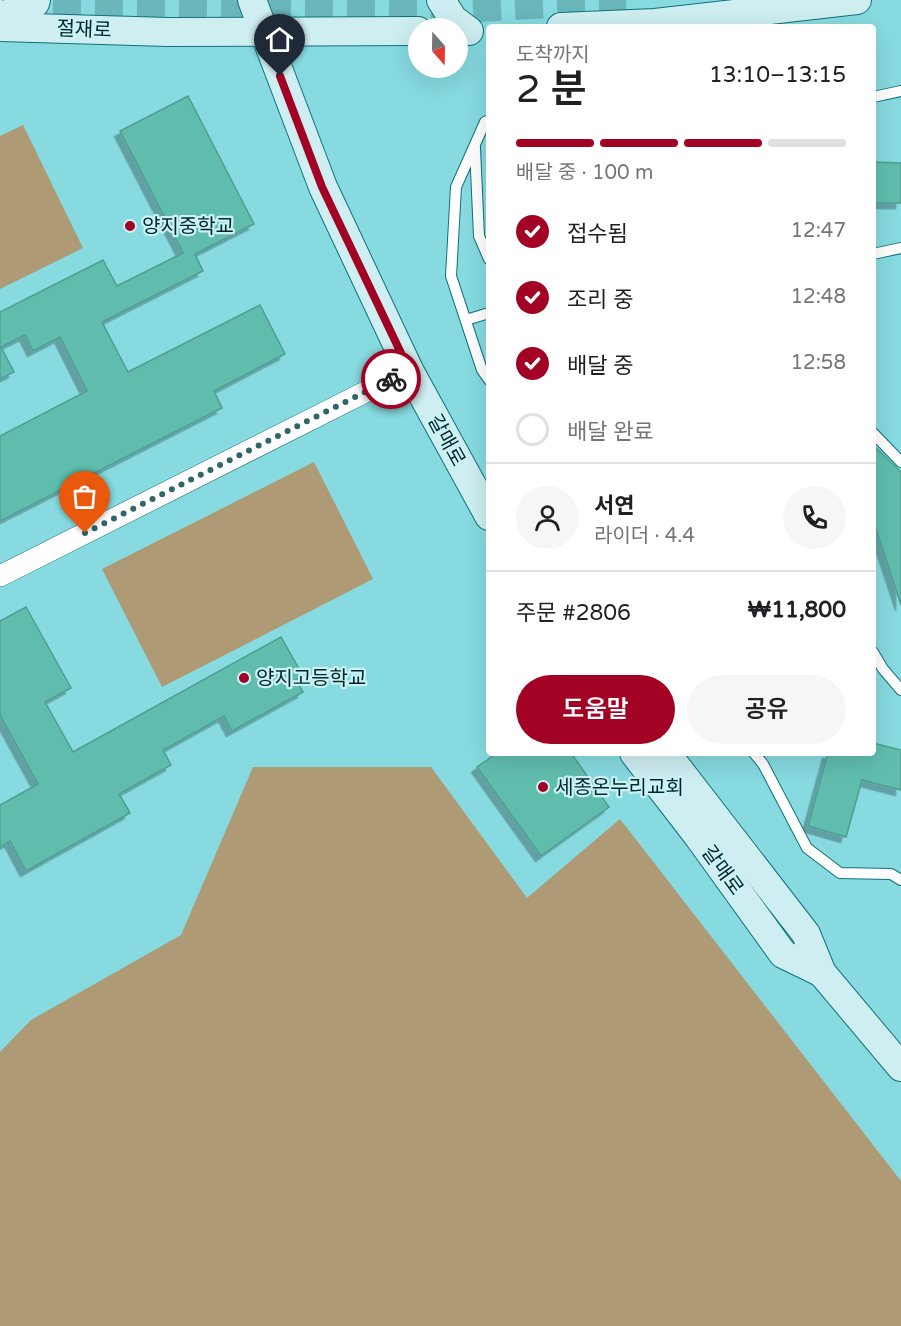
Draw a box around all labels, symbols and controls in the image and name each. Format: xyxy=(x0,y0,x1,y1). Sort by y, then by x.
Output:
pin xyxy=(254,14,305,76)
street label: 절재로 xyxy=(56,17,112,43)
north arrow xyxy=(408,18,468,78)
map controls xyxy=(408,18,468,78)
icon: home xyxy=(263,23,296,56)
text: 도착까지 xyxy=(516,43,590,67)
text: 13:10–13:15 xyxy=(709,62,846,88)
text: 2 분 xyxy=(516,66,587,113)
text: 배달 중 · 100 m xyxy=(516,161,653,185)
place label: 양지중학교 xyxy=(142,215,234,239)
icon: check xyxy=(516,215,549,248)
marker: 양지중학교 xyxy=(123,219,137,233)
text: 12:47 xyxy=(791,219,846,243)
text: 접수됨 xyxy=(567,221,628,247)
icon: check xyxy=(516,281,549,314)
text: 12:48 xyxy=(791,285,846,309)
text: 조리 중 xyxy=(567,287,633,313)
icon: check xyxy=(516,347,549,380)
courier xyxy=(361,349,421,409)
text: 12:58 xyxy=(791,351,846,375)
text: 배달 중 xyxy=(567,353,633,379)
icon: bike xyxy=(375,363,408,396)
street label: 갈매로 xyxy=(422,411,470,470)
text: 배달 완료 xyxy=(567,419,654,445)
pin xyxy=(59,471,110,533)
icon: bag xyxy=(68,480,101,513)
button: person xyxy=(516,486,579,549)
button: phone xyxy=(783,486,846,549)
text: 서연 xyxy=(594,493,634,519)
text: 라이더 · 4.4 xyxy=(594,524,695,548)
text: ₩11,800 xyxy=(748,597,846,623)
text: 주문 #2806 xyxy=(516,600,631,626)
place label: 양지고등학교 xyxy=(256,667,366,691)
marker: 양지고등학교 xyxy=(237,671,251,685)
button: 도움말 xyxy=(516,675,675,744)
button: 공유 xyxy=(687,675,846,744)
place label: 세종온누리교회 xyxy=(555,776,684,800)
marker: 세종온누리교회 xyxy=(536,780,550,794)
street label: 갈매로 xyxy=(696,841,748,900)

